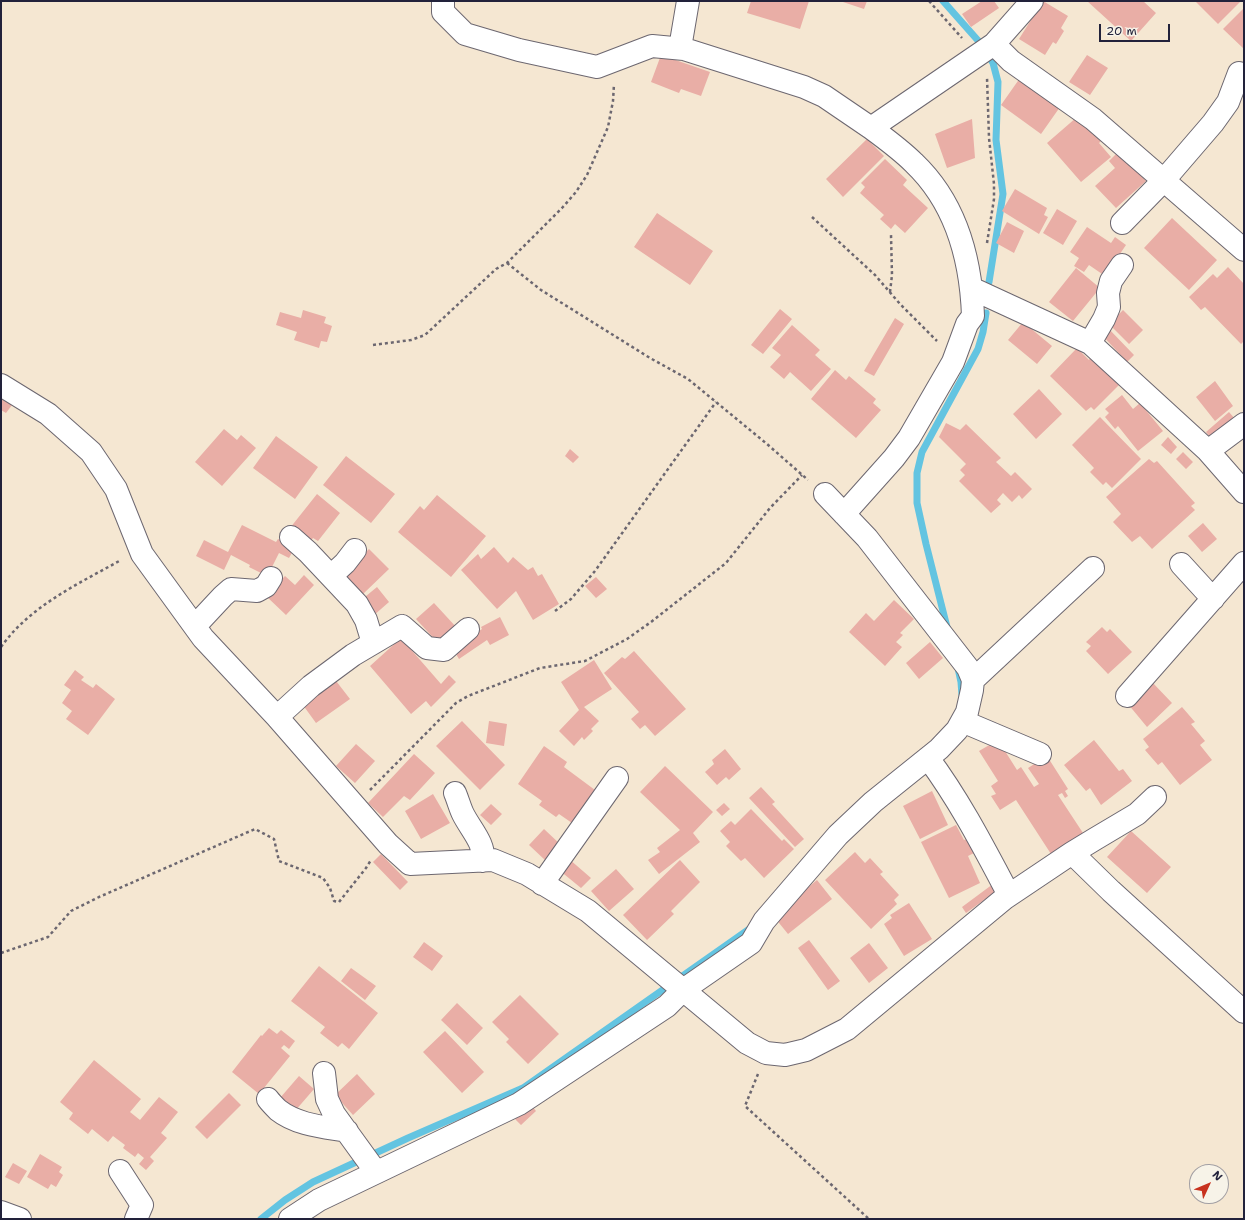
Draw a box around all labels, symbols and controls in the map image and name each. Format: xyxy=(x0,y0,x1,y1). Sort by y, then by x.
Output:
scale bar xyxy=(1101,16,1172,42)
text: 20 m xyxy=(1106,23,1137,39)
north arrow xyxy=(1189,1164,1229,1204)
text: N xyxy=(1209,1168,1226,1184)

